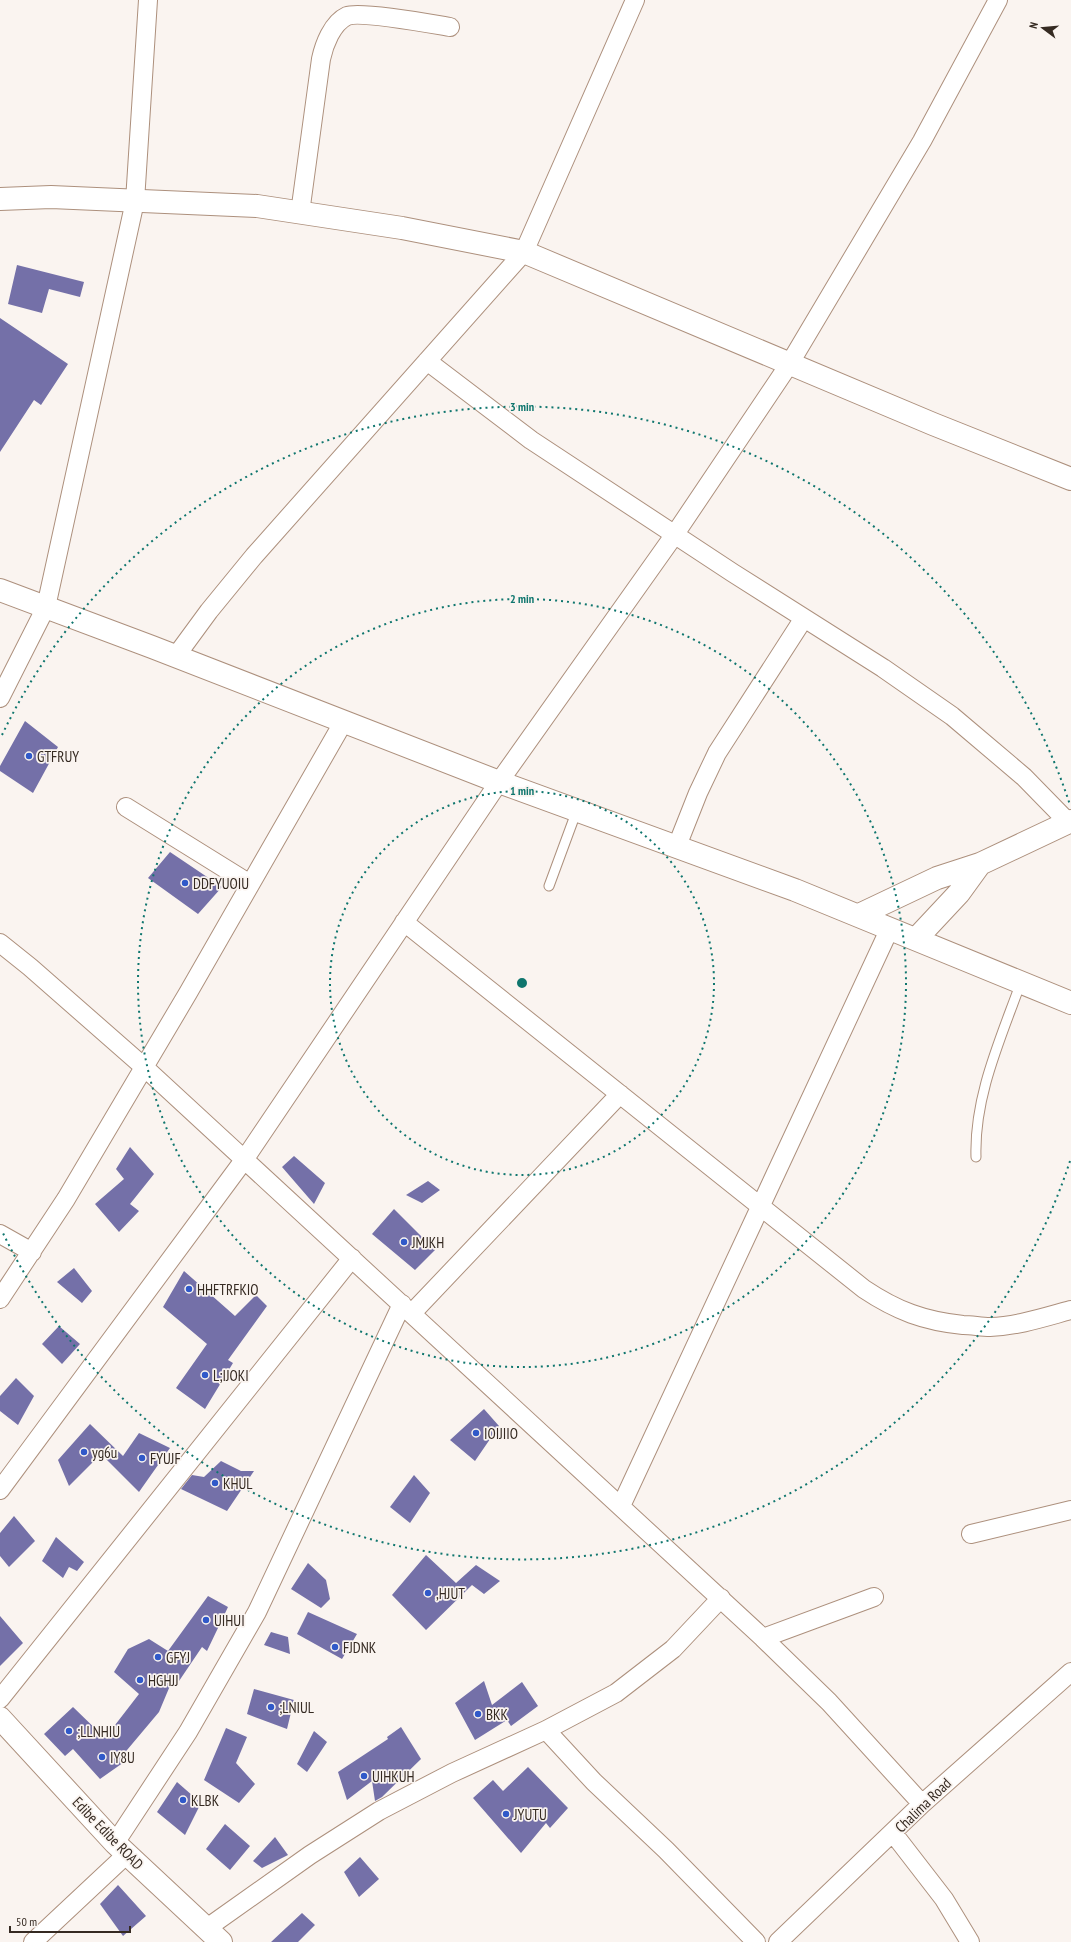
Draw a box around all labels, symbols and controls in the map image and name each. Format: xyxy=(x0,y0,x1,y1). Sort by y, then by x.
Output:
north arrow xyxy=(1023,8,1063,48)
text: N xyxy=(1026,20,1041,30)
text: 3 min xyxy=(510,399,534,414)
text: 2 min xyxy=(510,591,534,606)
place label: GTFRUY xyxy=(37,747,79,766)
marker: GTFRUY xyxy=(24,751,34,761)
text: 1 min xyxy=(510,783,534,798)
place label: DDFYUOIU xyxy=(193,874,249,893)
marker: DDFYUOIU xyxy=(180,878,190,888)
centre of rings xyxy=(515,976,529,990)
place label: JMJKH xyxy=(411,1233,444,1252)
marker: JMJKH xyxy=(399,1237,409,1247)
place label: HHFTRFKIO xyxy=(197,1280,259,1299)
marker: HHFTRFKIO xyxy=(184,1284,194,1294)
place label: L;IJOKI xyxy=(213,1366,249,1385)
marker: L;IJOKI xyxy=(200,1370,210,1380)
place label: IOIJIIO xyxy=(484,1424,518,1443)
marker: IOIJIIO xyxy=(471,1428,481,1438)
place label: yg6u xyxy=(92,1443,117,1462)
marker: yg6u xyxy=(79,1447,89,1457)
place label: FYUJF xyxy=(150,1449,181,1468)
marker: FYUJF xyxy=(137,1453,147,1463)
place label: KHUL xyxy=(223,1474,253,1493)
marker: KHUL xyxy=(210,1478,220,1488)
place label: ,HJUT xyxy=(436,1584,465,1603)
marker: ,HJUT xyxy=(423,1588,433,1598)
place label: UIHUI xyxy=(214,1611,245,1630)
marker: UIHUI xyxy=(201,1615,211,1625)
place label: FJDNK xyxy=(343,1638,377,1657)
marker: FJDNK xyxy=(330,1642,340,1652)
place label: GFYJ xyxy=(166,1648,190,1667)
marker: GFYJ xyxy=(153,1652,163,1662)
place label: HGHJJ xyxy=(148,1671,179,1690)
marker: HGHJJ xyxy=(135,1675,145,1685)
place label: ;LNIUL xyxy=(279,1698,315,1717)
marker: ;LNIUL xyxy=(266,1702,276,1712)
place label: BKK xyxy=(486,1705,508,1724)
marker: BKK xyxy=(473,1709,483,1719)
place label: ;LLNHIU xyxy=(77,1722,120,1741)
marker: ;LLNHIU xyxy=(64,1726,74,1736)
place label: IY8U xyxy=(110,1748,135,1767)
marker: IY8U xyxy=(97,1752,107,1762)
place label: UIHKUH xyxy=(372,1767,415,1786)
marker: UIHKUH xyxy=(359,1771,369,1781)
street label: Chalima Road xyxy=(891,1774,955,1836)
place label: KLBK xyxy=(191,1791,220,1810)
street label: Edibe Edibe ROAD xyxy=(69,1793,148,1873)
marker: KLBK xyxy=(178,1795,188,1805)
place label: JYUTU xyxy=(513,1805,547,1824)
marker: JYUTU xyxy=(501,1809,511,1819)
scale bar xyxy=(10,1908,130,1934)
text: 50 m xyxy=(16,1914,37,1929)

